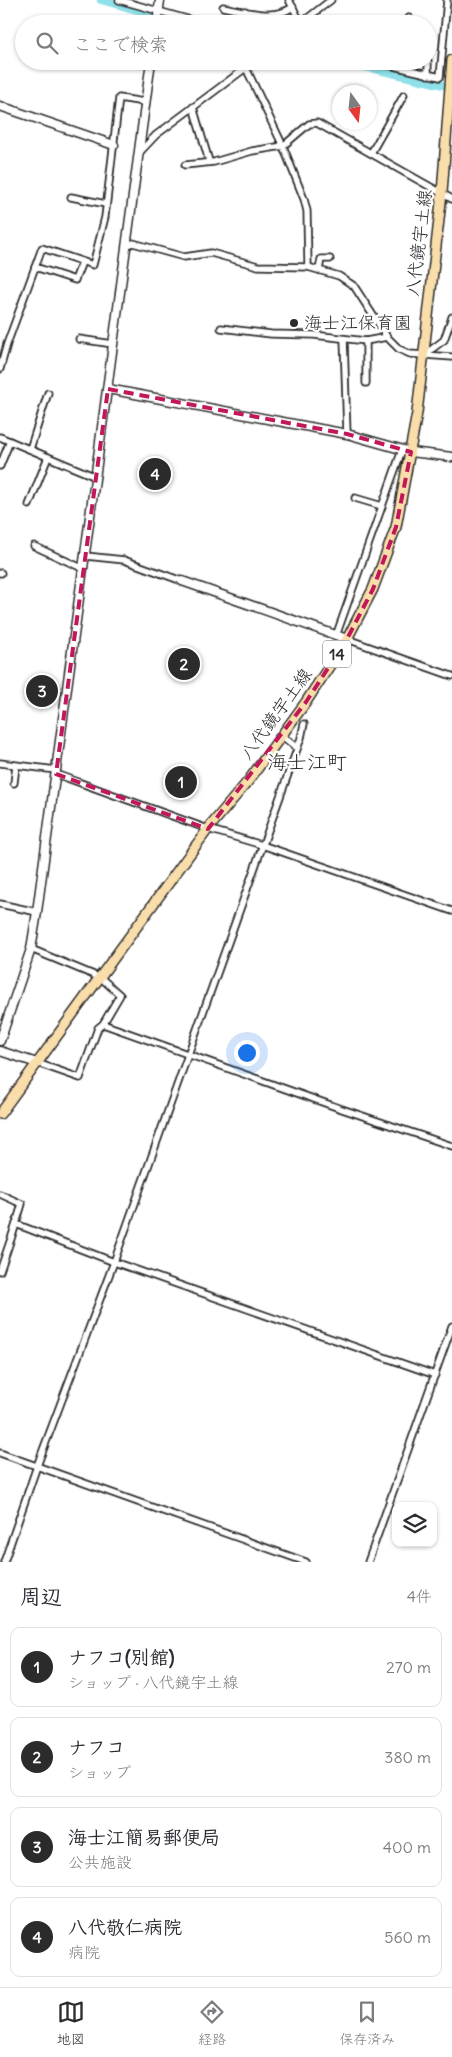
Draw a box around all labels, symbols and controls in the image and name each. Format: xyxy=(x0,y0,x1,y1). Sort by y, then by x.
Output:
search box xyxy=(15,15,437,70)
icon: search xyxy=(33,29,61,57)
text: ここで検索 xyxy=(73,32,168,56)
north arrow xyxy=(332,85,377,130)
street label: 八代鏡宇土線 xyxy=(401,188,436,298)
place label: 海士江保育園 xyxy=(304,311,412,334)
marker: 海士江保育園 xyxy=(288,317,300,329)
pin: 4 xyxy=(139,455,171,493)
road number: 14 xyxy=(323,641,351,668)
pin: 2 xyxy=(168,645,200,683)
street label: 八代鏡宇土線 xyxy=(235,663,317,764)
pin: 3 xyxy=(26,672,58,710)
district label: 海士江町 xyxy=(267,749,347,774)
pin: 1 xyxy=(165,763,197,801)
your location xyxy=(234,1040,260,1066)
map controls xyxy=(392,1502,437,1547)
button: layers xyxy=(392,1502,437,1547)
text: 周辺 xyxy=(20,1583,62,1610)
text: 4件 xyxy=(407,1586,432,1606)
text: ナフコ(別館) xyxy=(68,1645,175,1669)
text: 1 xyxy=(34,1657,40,1677)
text: 270 m xyxy=(386,1657,431,1677)
text: ショップ · 八代鏡宇土線 xyxy=(68,1672,239,1692)
text: ナフコ xyxy=(68,1735,125,1759)
text: 2 xyxy=(33,1747,41,1767)
text: 380 m xyxy=(384,1747,431,1767)
text: ショップ xyxy=(68,1762,131,1782)
text: 海士江簡易郵便局 xyxy=(68,1825,220,1849)
text: 3 xyxy=(32,1837,42,1857)
text: 400 m xyxy=(383,1837,431,1857)
text: 公共施設 xyxy=(68,1852,132,1872)
text: 八代敬仁病院 xyxy=(68,1915,182,1939)
text: 4 xyxy=(32,1927,42,1947)
text: 560 m xyxy=(384,1927,431,1947)
text: 病院 xyxy=(68,1942,100,1962)
tab: 地図 xyxy=(57,1998,85,2048)
tab: 経路 xyxy=(198,1998,226,2048)
tab: 保存済み xyxy=(339,1998,395,2048)

